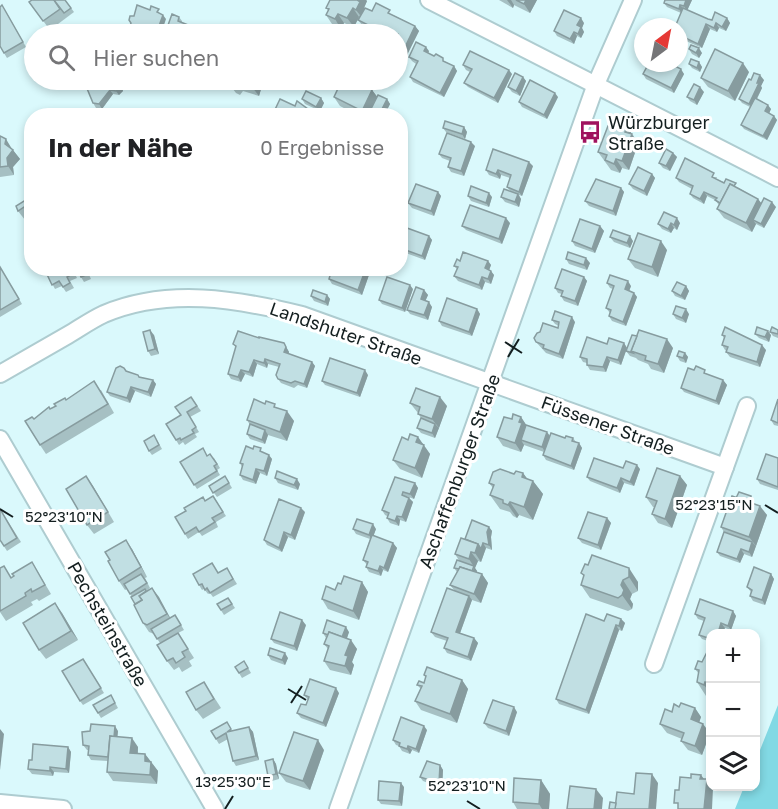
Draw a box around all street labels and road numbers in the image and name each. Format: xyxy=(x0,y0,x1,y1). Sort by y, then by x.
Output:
street label: Landshuter Straße xyxy=(267,297,425,369)
street label: Aschaffenburger Straße xyxy=(414,371,504,571)
street label: Füssener Straße xyxy=(538,391,678,459)
street label: Pechsteinstraße xyxy=(63,558,153,690)

